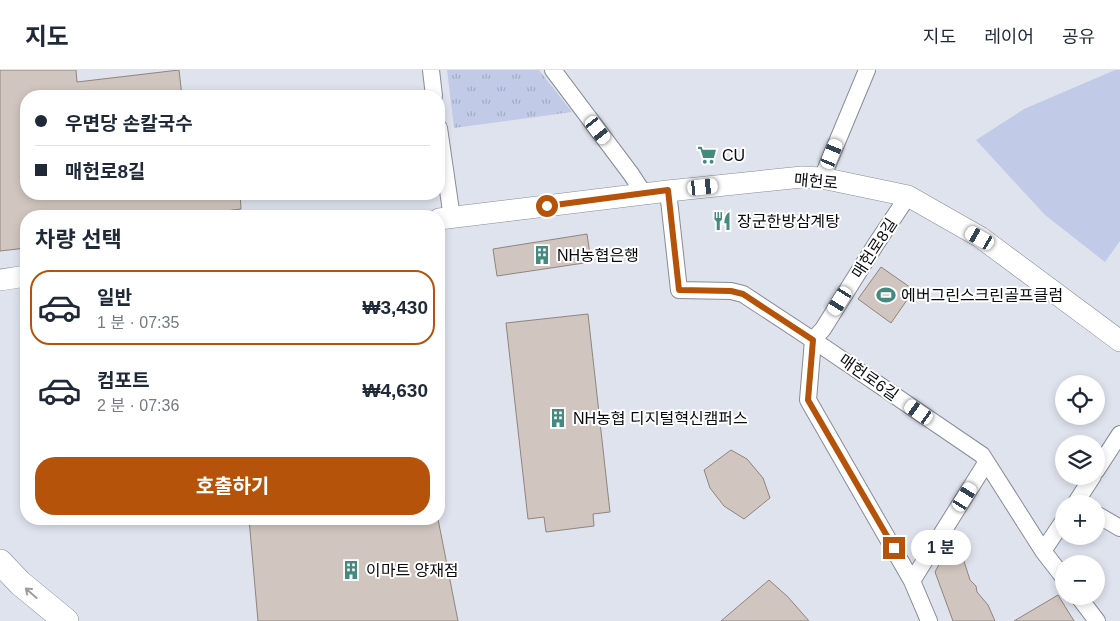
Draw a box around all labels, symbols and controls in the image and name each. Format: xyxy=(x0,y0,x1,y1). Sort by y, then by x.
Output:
text: 지도 xyxy=(25,23,69,50)
text: 지도 xyxy=(923,27,956,47)
text: 레이어 xyxy=(984,27,1034,47)
text: 공유 xyxy=(1062,27,1095,47)
text: 우면당 손칼국수 xyxy=(65,113,193,134)
car xyxy=(582,114,613,146)
car xyxy=(819,137,844,171)
supermarket icon: CU xyxy=(696,144,718,166)
place label: CU xyxy=(722,147,745,164)
text: 매헌로8길 xyxy=(65,161,146,182)
street label: 매헌로 xyxy=(793,171,839,192)
car xyxy=(687,178,718,196)
route start xyxy=(536,195,558,217)
restaurant icon: 장군한방삼계탕 xyxy=(711,210,733,232)
place label: 장군한방삼계탕 xyxy=(737,213,840,230)
street label: 매헌로8길 xyxy=(849,215,900,281)
car xyxy=(963,224,996,252)
text: 차량 선택 xyxy=(35,227,122,252)
building icon: NH농협은행 xyxy=(531,244,553,266)
place label: NH농협은행 xyxy=(557,247,639,264)
car xyxy=(825,284,854,318)
sports icon: 에버그린스크린골프클럼 xyxy=(875,284,897,306)
icon: car xyxy=(37,285,82,330)
text: 일반 xyxy=(97,287,132,308)
place label: 에버그린스크린골프클럼 xyxy=(901,287,1063,304)
text: ₩3,430 xyxy=(363,297,428,318)
text: 1 분 · 07:35 xyxy=(97,314,179,331)
street label: 매헌로6길 xyxy=(836,351,901,404)
icon: car xyxy=(37,368,82,413)
text: 컴포트 xyxy=(97,370,149,391)
map controls xyxy=(1055,375,1105,605)
button: locate xyxy=(1055,375,1105,425)
text: ₩4,630 xyxy=(363,380,428,401)
text: 2 분 · 07:36 xyxy=(97,397,179,414)
car xyxy=(902,397,935,427)
building icon: NH농협 디지털혁신캠퍼스 xyxy=(547,407,569,429)
place label: NH농협 디지털혁신캠퍼스 xyxy=(573,410,748,427)
button: layers xyxy=(1055,435,1105,485)
button: 호출하기 xyxy=(35,457,430,515)
car xyxy=(950,480,979,514)
button: + xyxy=(1055,495,1105,545)
callout: 1 분 xyxy=(912,530,972,566)
route end xyxy=(883,537,905,559)
text: 1 분 xyxy=(927,539,955,556)
button: − xyxy=(1055,555,1105,605)
building icon: 이마트 양재점 xyxy=(340,559,362,581)
place label: 이마트 양재점 xyxy=(366,562,459,579)
one-way arrow xyxy=(25,587,38,599)

